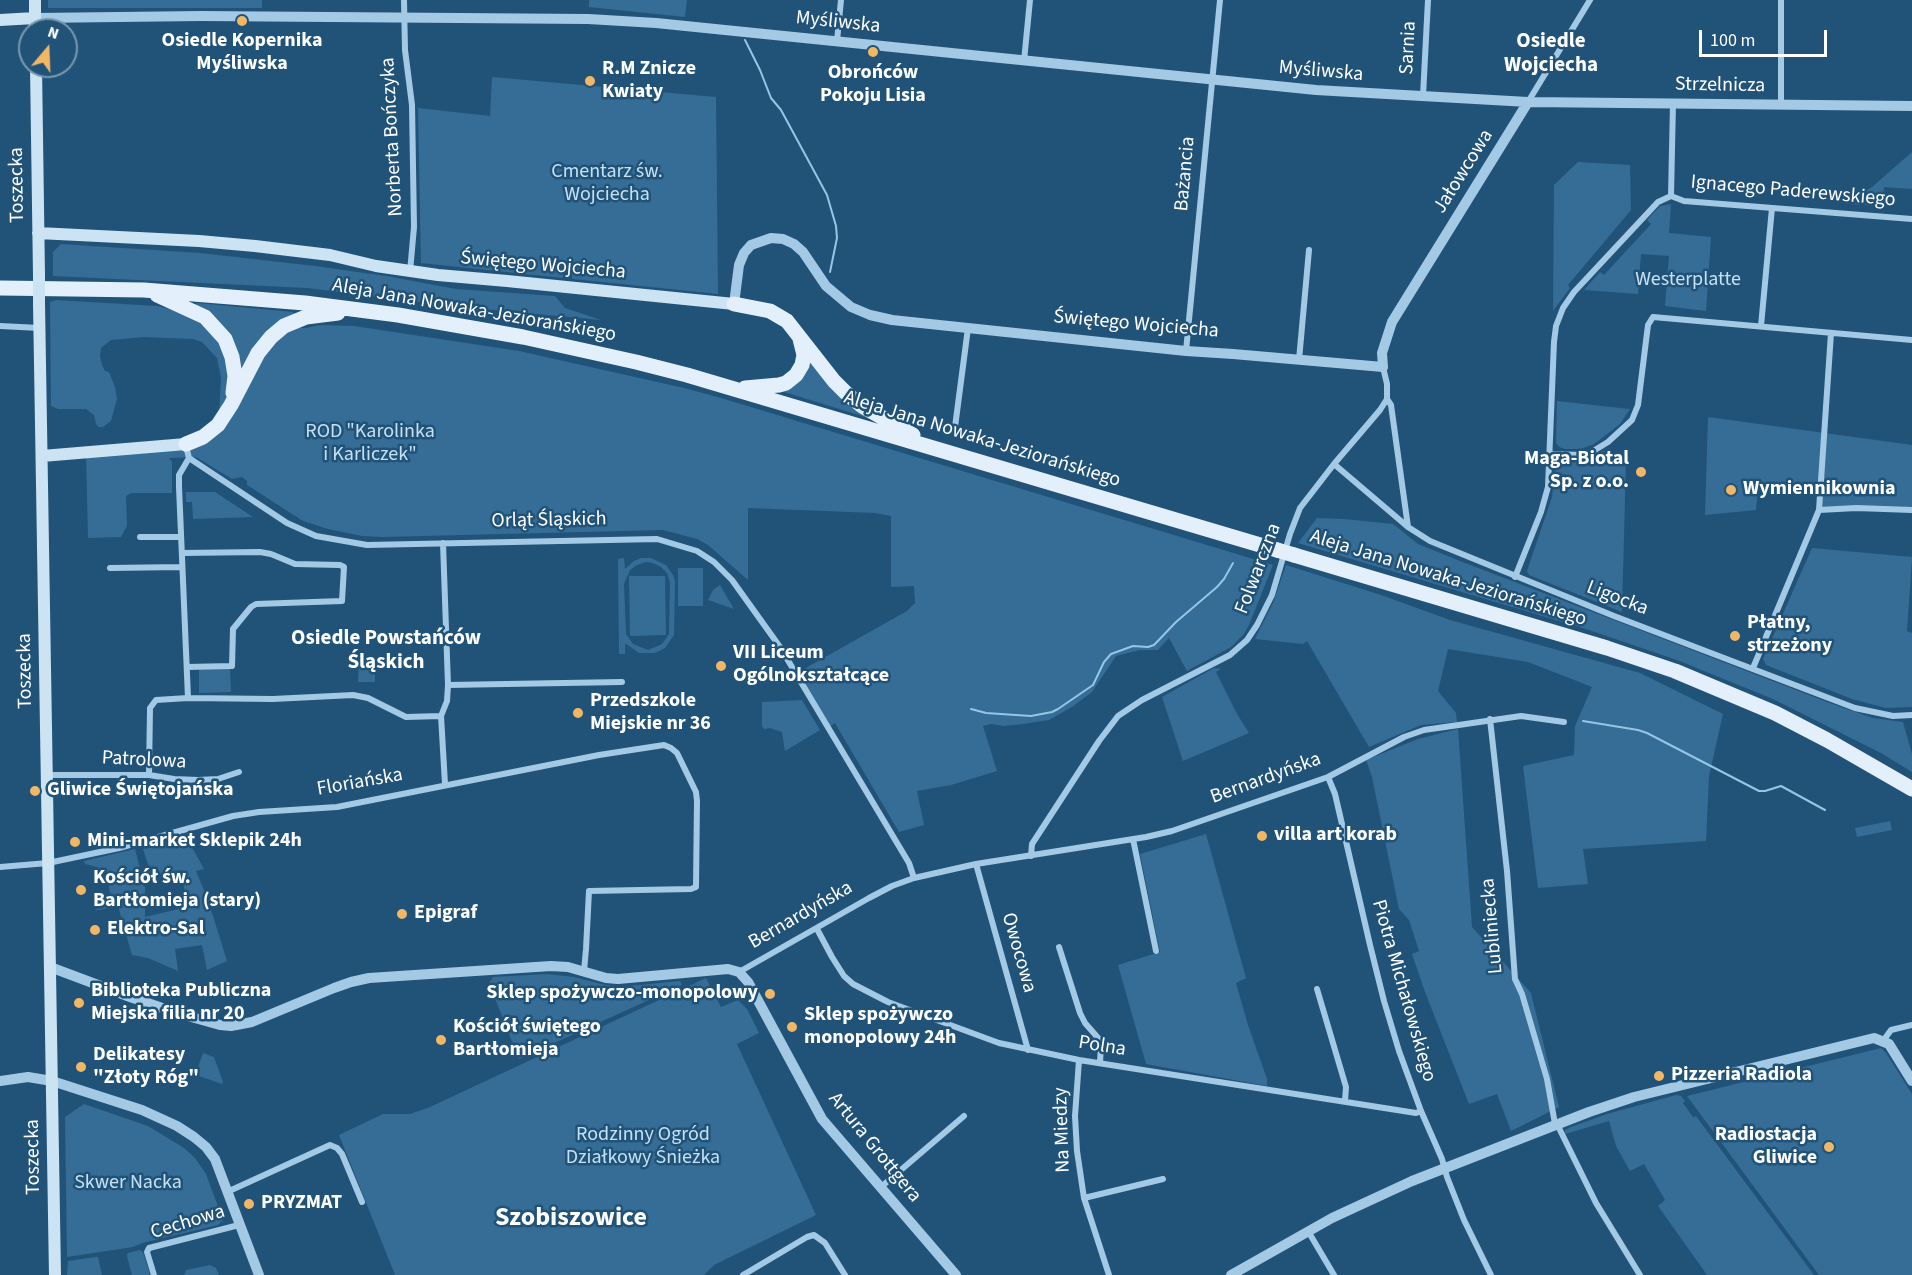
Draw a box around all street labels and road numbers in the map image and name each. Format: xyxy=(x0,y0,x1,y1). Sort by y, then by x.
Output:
street label: Myśliwska xyxy=(795,7,881,39)
street label: Sarnia xyxy=(1396,21,1422,75)
street label: Myśliwska xyxy=(1278,56,1364,88)
street label: Norberta Bończyka xyxy=(377,57,409,217)
street label: Strzelnicza xyxy=(1675,73,1765,99)
street label: Jałowcowa xyxy=(1429,126,1499,218)
street label: Bażancia xyxy=(1171,136,1201,212)
street label: Toszecka xyxy=(5,147,31,223)
street label: Ignacego Paderewskiego xyxy=(1689,171,1897,213)
street label: Świętego Wojciecha xyxy=(459,247,627,285)
street label: Aleja Jana Nowaka-Jeziorańskiego xyxy=(330,274,618,348)
street label: Świętego Wojciecha xyxy=(1052,306,1220,344)
street label: Aleja Jana Nowaka-Jeziorańskiego xyxy=(841,386,1123,494)
street label: Orląt Śląskich xyxy=(491,508,607,534)
street label: Folwarczna xyxy=(1231,520,1287,618)
street label: Aleja Jana Nowaka-Jeziorańskiego xyxy=(1307,525,1589,633)
street label: Ligocka xyxy=(1583,576,1651,622)
street label: Toszecka xyxy=(13,633,39,709)
street label: Patrolowa xyxy=(101,747,187,775)
street label: Bernardyńska xyxy=(1207,748,1325,810)
street label: Floriańska xyxy=(315,764,405,802)
street label: Bernardyńska xyxy=(745,877,857,955)
street label: Lubliniecka xyxy=(1477,877,1509,975)
street label: Piotra Michałowskiego xyxy=(1366,897,1440,1085)
street label: Owocowa xyxy=(995,910,1041,996)
street label: Polna xyxy=(1077,1031,1127,1063)
street label: Na Miedzy xyxy=(1050,1087,1076,1173)
street label: Artura Grottgera xyxy=(822,1088,926,1208)
street label: Toszecka xyxy=(21,1119,47,1195)
street label: Cechowa xyxy=(148,1200,228,1246)

